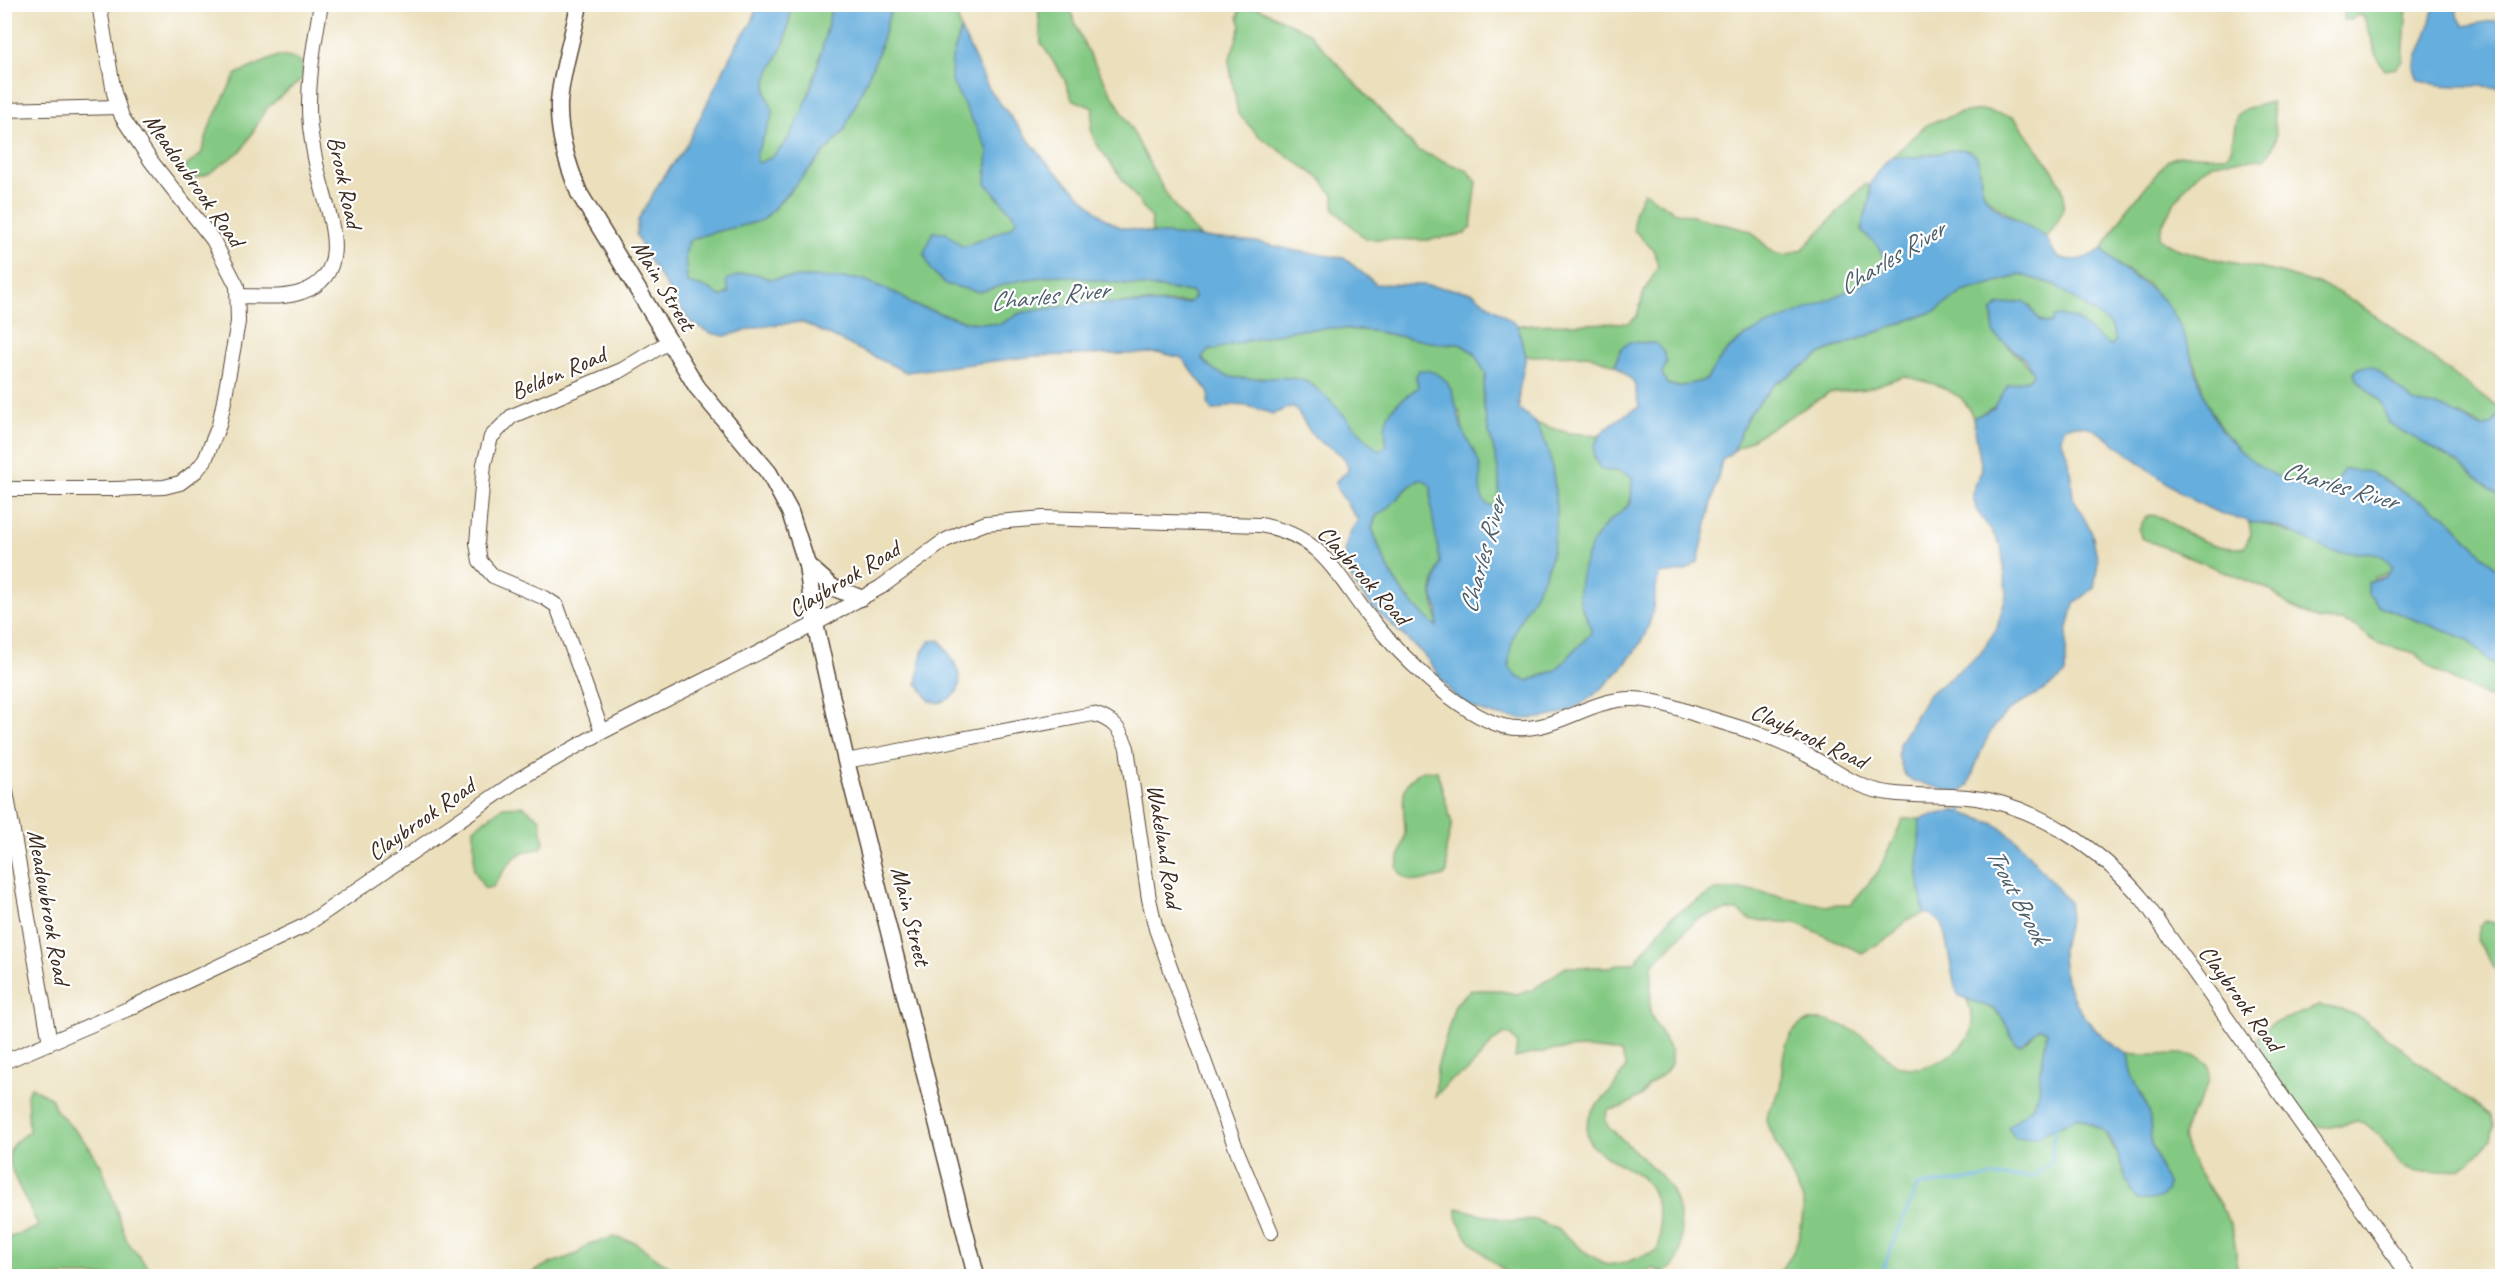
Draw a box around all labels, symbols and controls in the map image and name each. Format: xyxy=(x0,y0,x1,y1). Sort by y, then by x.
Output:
street label: Meadowbrook Road xyxy=(137,107,253,256)
street label: Brook Road xyxy=(321,133,370,234)
water label: Charles River xyxy=(1832,210,1954,302)
street label: Main Street xyxy=(625,234,704,338)
water label: Charles River xyxy=(988,272,1114,318)
street label: Beldon Road xyxy=(506,338,613,406)
water label: Charles River xyxy=(2278,453,2406,519)
water label: Charles River xyxy=(1451,489,1515,617)
street label: Claybrook Road xyxy=(1311,519,1419,634)
street label: Claybrook Road xyxy=(783,532,908,624)
street label: Claybrook Road xyxy=(1746,696,1875,778)
street label: Claybrook Road xyxy=(361,769,484,867)
street label: Wakeland Road xyxy=(1140,782,1190,913)
street label: Meadowbrook Road xyxy=(21,827,78,990)
water label: Trout Brook xyxy=(1979,842,2059,953)
street label: Main Street xyxy=(884,864,938,970)
street label: Claybrook Road xyxy=(2192,939,2292,1060)

